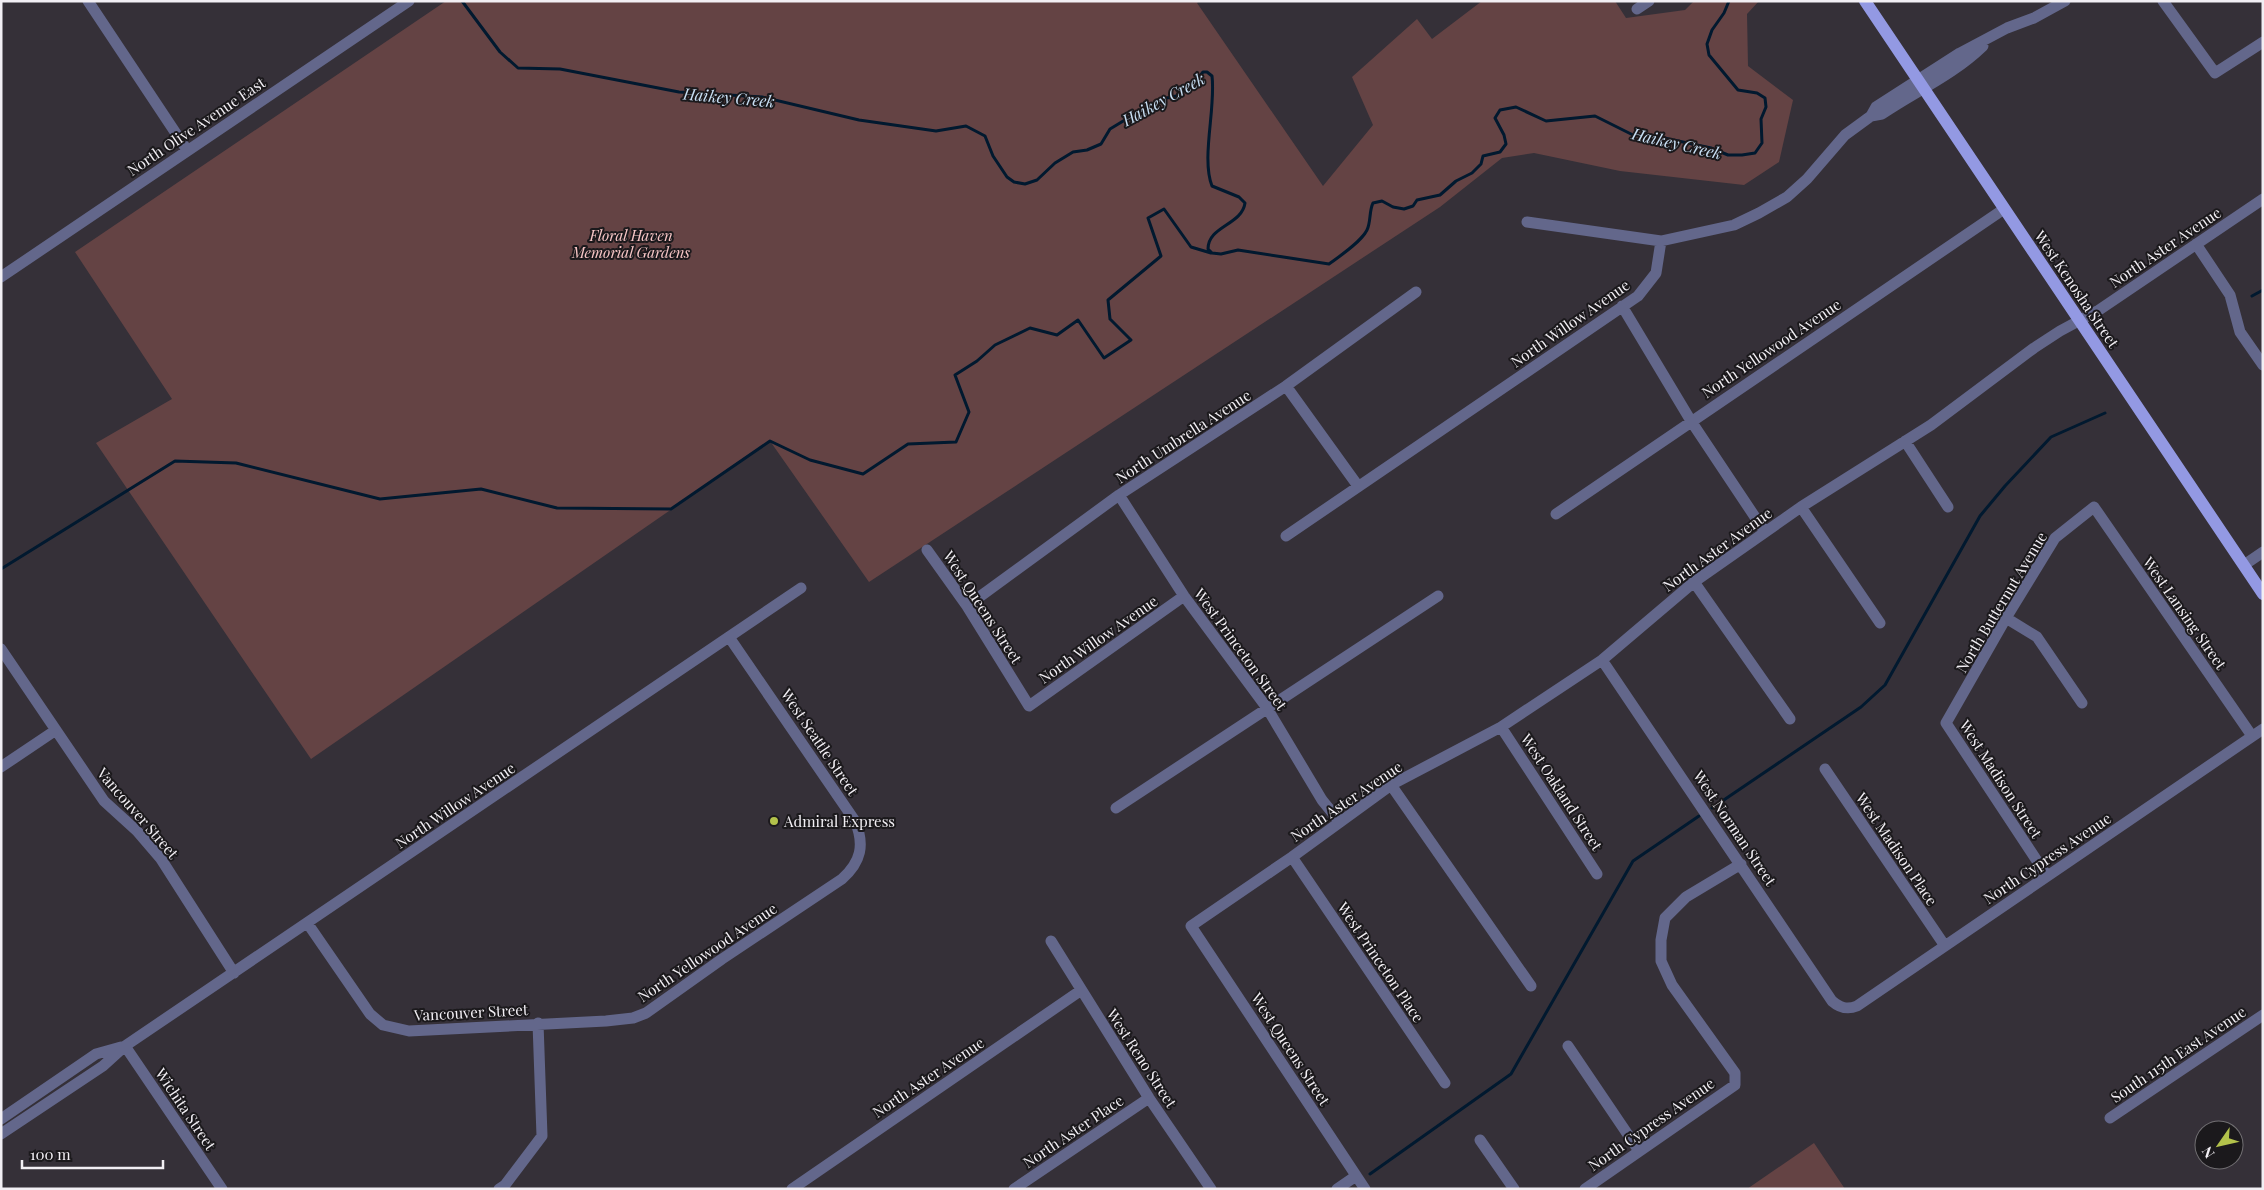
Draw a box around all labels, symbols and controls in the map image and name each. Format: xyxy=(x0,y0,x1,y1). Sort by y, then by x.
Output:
water label: Haikey Creek xyxy=(1117,68,1208,131)
street label: North Olive Avenue East xyxy=(123,72,270,180)
water label: Haikey Creek xyxy=(682,82,775,111)
water label: Haikey Creek xyxy=(1629,122,1724,164)
street label: North Aster Avenue xyxy=(2105,202,2225,292)
park label: Floral Haven Memorial Gardens xyxy=(571,225,690,262)
street label: West Kenosha Street xyxy=(2030,226,2124,352)
street label: North Willow Avenue xyxy=(1507,274,1633,372)
street label: North Yellowood Avenue xyxy=(1697,294,1845,402)
street label: North Umbrella Avenue xyxy=(1112,385,1254,487)
street label: North Aster Avenue xyxy=(1658,502,1776,596)
street label: North Butternut Avenue xyxy=(1951,528,2051,676)
street label: West Queens Street xyxy=(939,546,1027,668)
street label: West Lansing Street xyxy=(2138,552,2232,674)
street label: West Princeton Street xyxy=(1189,583,1292,714)
street label: North Willow Avenue xyxy=(1035,590,1161,688)
street label: West Seattle Street xyxy=(776,684,863,800)
street label: West Madison Street xyxy=(1955,715,2047,843)
street label: West Oakland Street xyxy=(1516,729,1608,855)
street label: North Aster Avenue xyxy=(1286,756,1406,846)
street label: North Willow Avenue xyxy=(391,757,519,853)
street label: Vancouver Street xyxy=(92,763,184,863)
street label: West Norman Street xyxy=(1689,766,1781,890)
street label: West Madison Place xyxy=(1851,788,1942,909)
street label: North Cypress Avenue xyxy=(1979,808,2115,908)
place label: Admiral Express xyxy=(783,811,895,831)
marker: Admiral Express xyxy=(768,815,780,827)
street label: West Princeton Place xyxy=(1333,897,1429,1026)
street label: North Yellowood Avenue xyxy=(633,898,781,1006)
street label: West Queens Street xyxy=(1247,988,1335,1110)
street label: Vancouver Street xyxy=(412,999,529,1025)
street label: South 115th East Avenue xyxy=(2106,1001,2250,1107)
street label: West Reno Street xyxy=(1102,1004,1182,1112)
street label: North Aster Avenue xyxy=(868,1032,988,1122)
street label: Wichita Street xyxy=(151,1063,221,1154)
street label: North Cypress Avenue xyxy=(1584,1073,1718,1175)
street label: North Aster Place xyxy=(1019,1090,1127,1172)
north arrow xyxy=(2194,1120,2244,1170)
scale bar xyxy=(22,1138,164,1170)
text: N xyxy=(2197,1143,2219,1162)
text: 100 m xyxy=(30,1144,71,1164)

